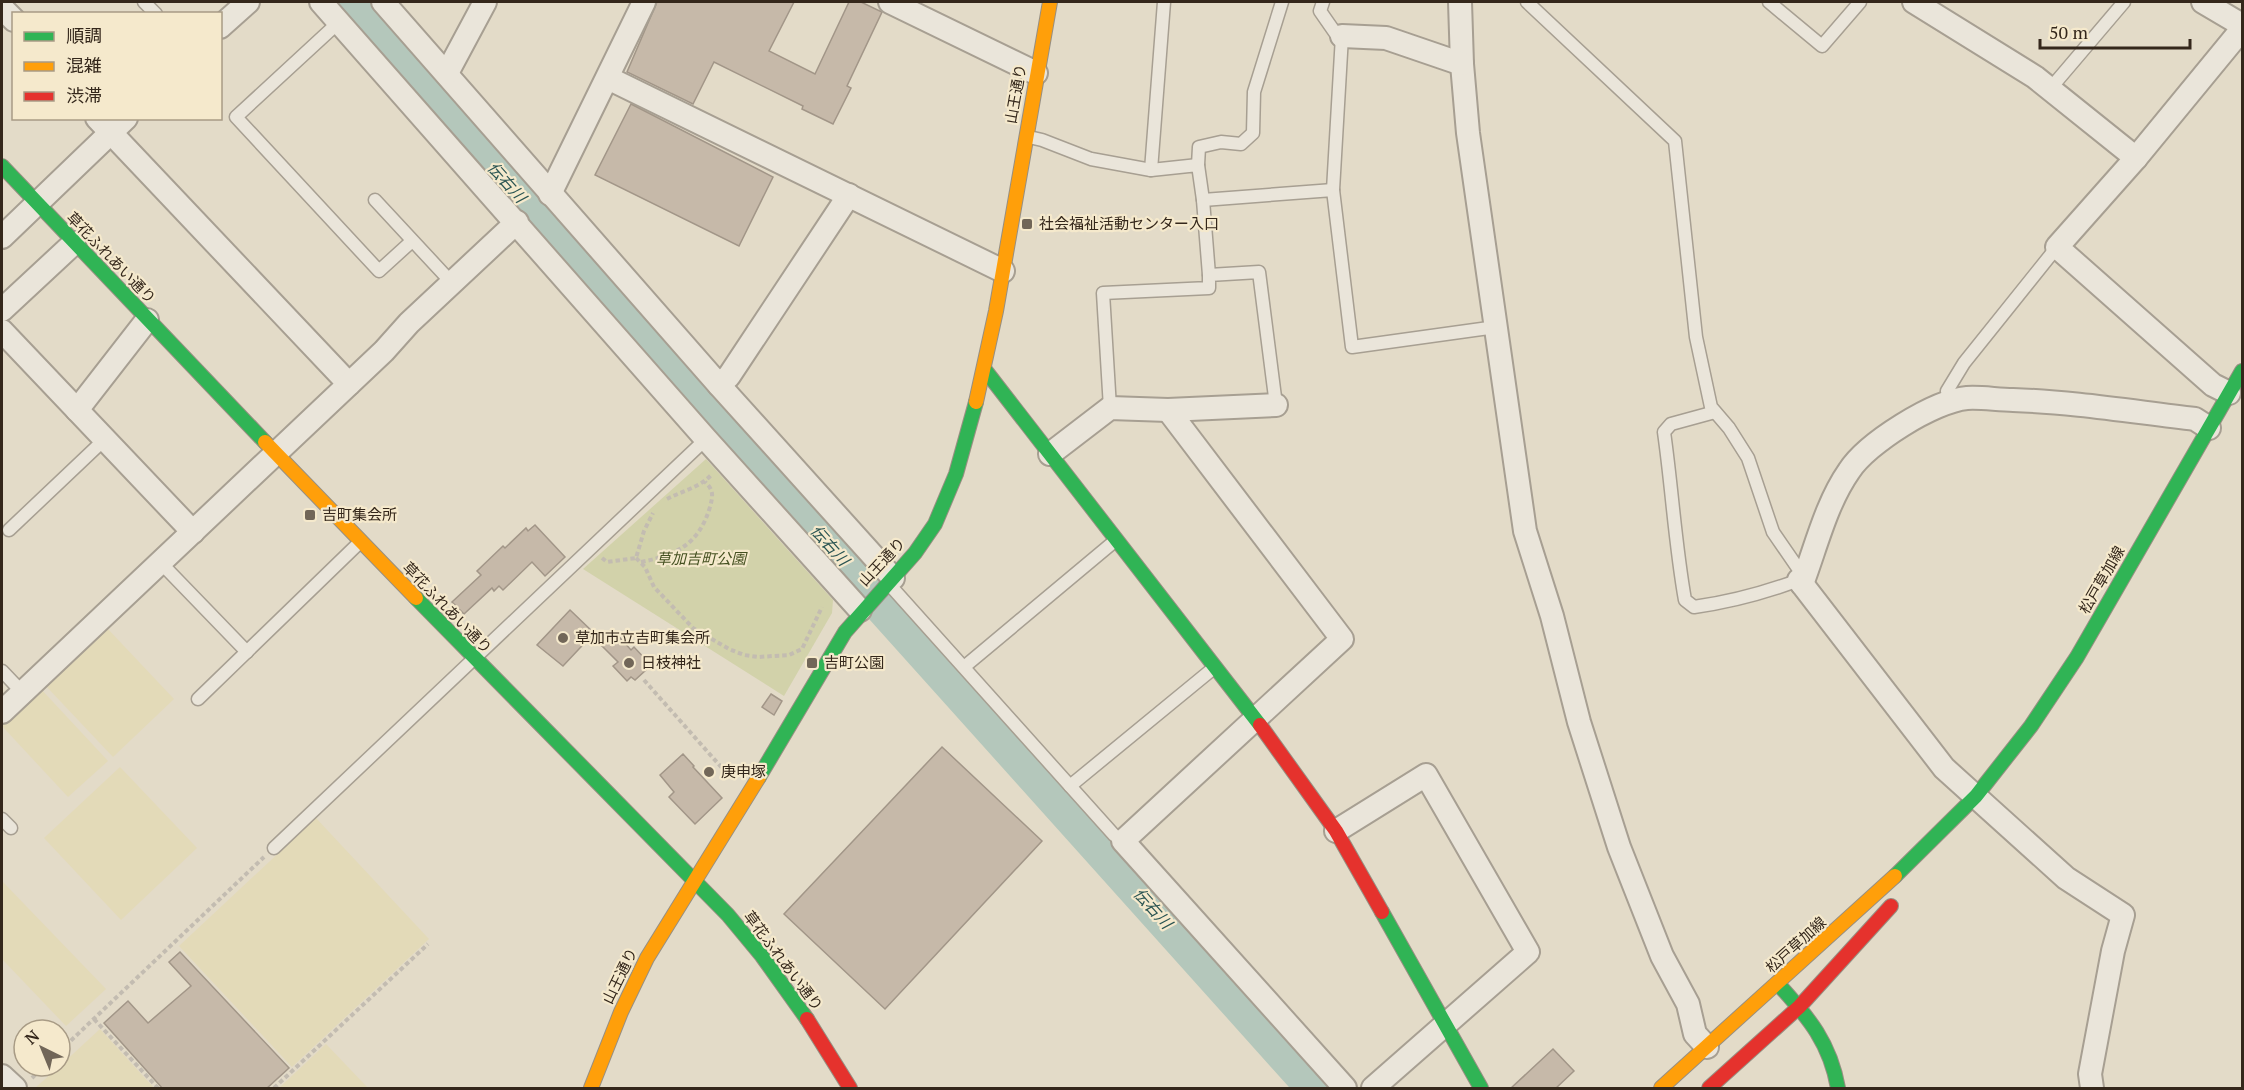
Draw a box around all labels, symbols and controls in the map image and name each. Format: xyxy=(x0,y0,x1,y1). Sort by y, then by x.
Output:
legend xyxy=(12,12,222,120)
scale bar xyxy=(2040,12,2190,50)
text: 50 m xyxy=(2049,20,2089,44)
text: 順調 xyxy=(66,23,102,47)
text: 混雑 xyxy=(66,53,102,77)
street label: 山王通り xyxy=(1000,63,1030,125)
text: 渋滞 xyxy=(66,83,102,107)
water label: 伝右川 xyxy=(483,157,533,209)
street label: 草花ふれあい通り xyxy=(63,207,161,307)
place label: 社会福祉活動センター入口 xyxy=(1039,213,1219,233)
marker: 社会福祉活動センター入口 xyxy=(1020,217,1034,231)
place label: 吉町集会所 xyxy=(322,504,397,524)
marker: 吉町集会所 xyxy=(303,508,317,522)
water label: 伝右川 xyxy=(806,520,856,572)
street label: 山王通り xyxy=(853,533,909,590)
street label: 松戸草加線 xyxy=(2074,542,2129,617)
park label: 草加吉町公園 xyxy=(656,548,748,568)
street label: 草花ふれあい通り xyxy=(399,557,497,657)
place label: 草加市立吉町集会所 xyxy=(575,627,710,647)
marker: 草加市立吉町集会所 xyxy=(556,631,570,645)
place label: 日枝神社 xyxy=(641,652,701,672)
place label: 吉町公園 xyxy=(824,652,884,672)
marker: 日枝神社 xyxy=(622,656,636,670)
marker: 吉町公園 xyxy=(805,656,819,670)
place label: 庚申塚 xyxy=(721,761,766,781)
marker: 庚申塚 xyxy=(702,765,716,779)
water label: 伝右川 xyxy=(1129,883,1179,935)
street label: 草花ふれあい通り xyxy=(740,906,828,1014)
street label: 松戸草加線 xyxy=(1761,912,1830,977)
street label: 山王通り xyxy=(597,944,641,1007)
north arrow xyxy=(12,1018,72,1078)
text: N xyxy=(20,1025,44,1049)

